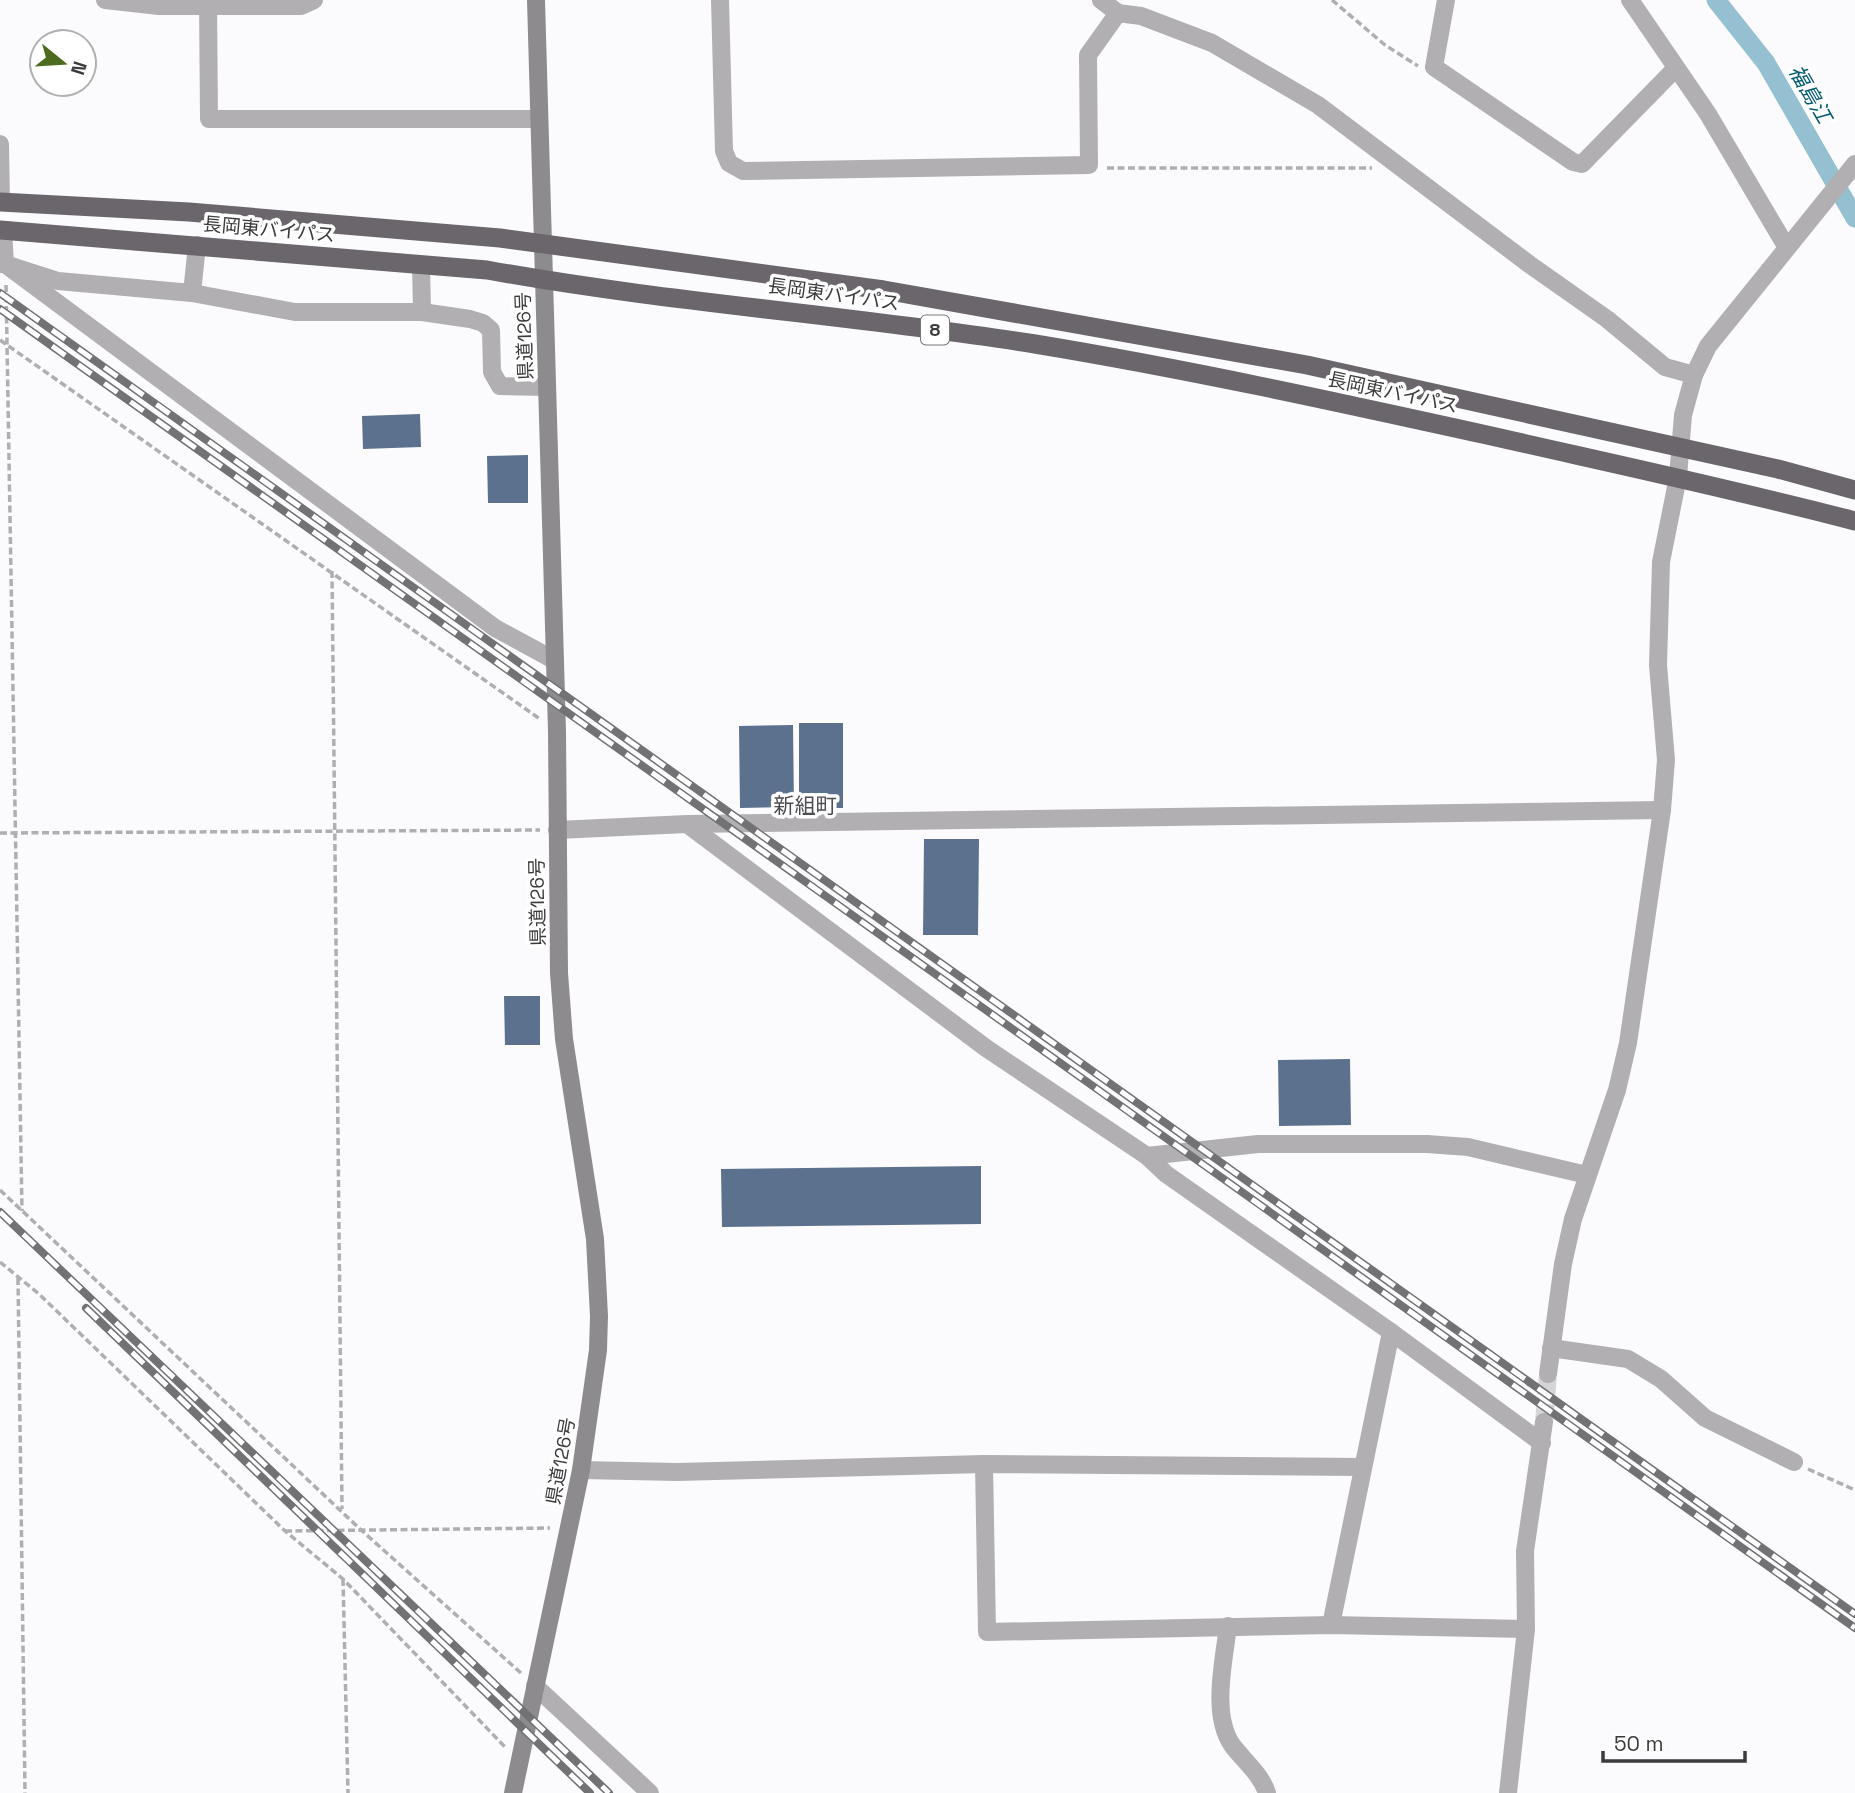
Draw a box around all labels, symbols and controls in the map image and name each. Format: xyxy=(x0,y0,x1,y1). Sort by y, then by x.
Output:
north arrow xyxy=(28,28,98,98)
text: N xyxy=(65,58,93,78)
water label: 福島江 xyxy=(1783,60,1839,130)
street label: 長岡東バイパス xyxy=(202,211,336,248)
street label: 長岡東バイパス xyxy=(767,273,901,316)
street label: 県道126号 xyxy=(510,292,539,380)
road number: 8 xyxy=(921,316,949,344)
street label: 長岡東バイパス xyxy=(1325,366,1460,419)
district label: 新組町 xyxy=(774,792,837,819)
street label: 県道126号 xyxy=(524,858,551,946)
street label: 県道126号 xyxy=(541,1416,580,1507)
scale bar xyxy=(1603,1720,1745,1764)
text: 50 m xyxy=(1614,1730,1664,1757)

